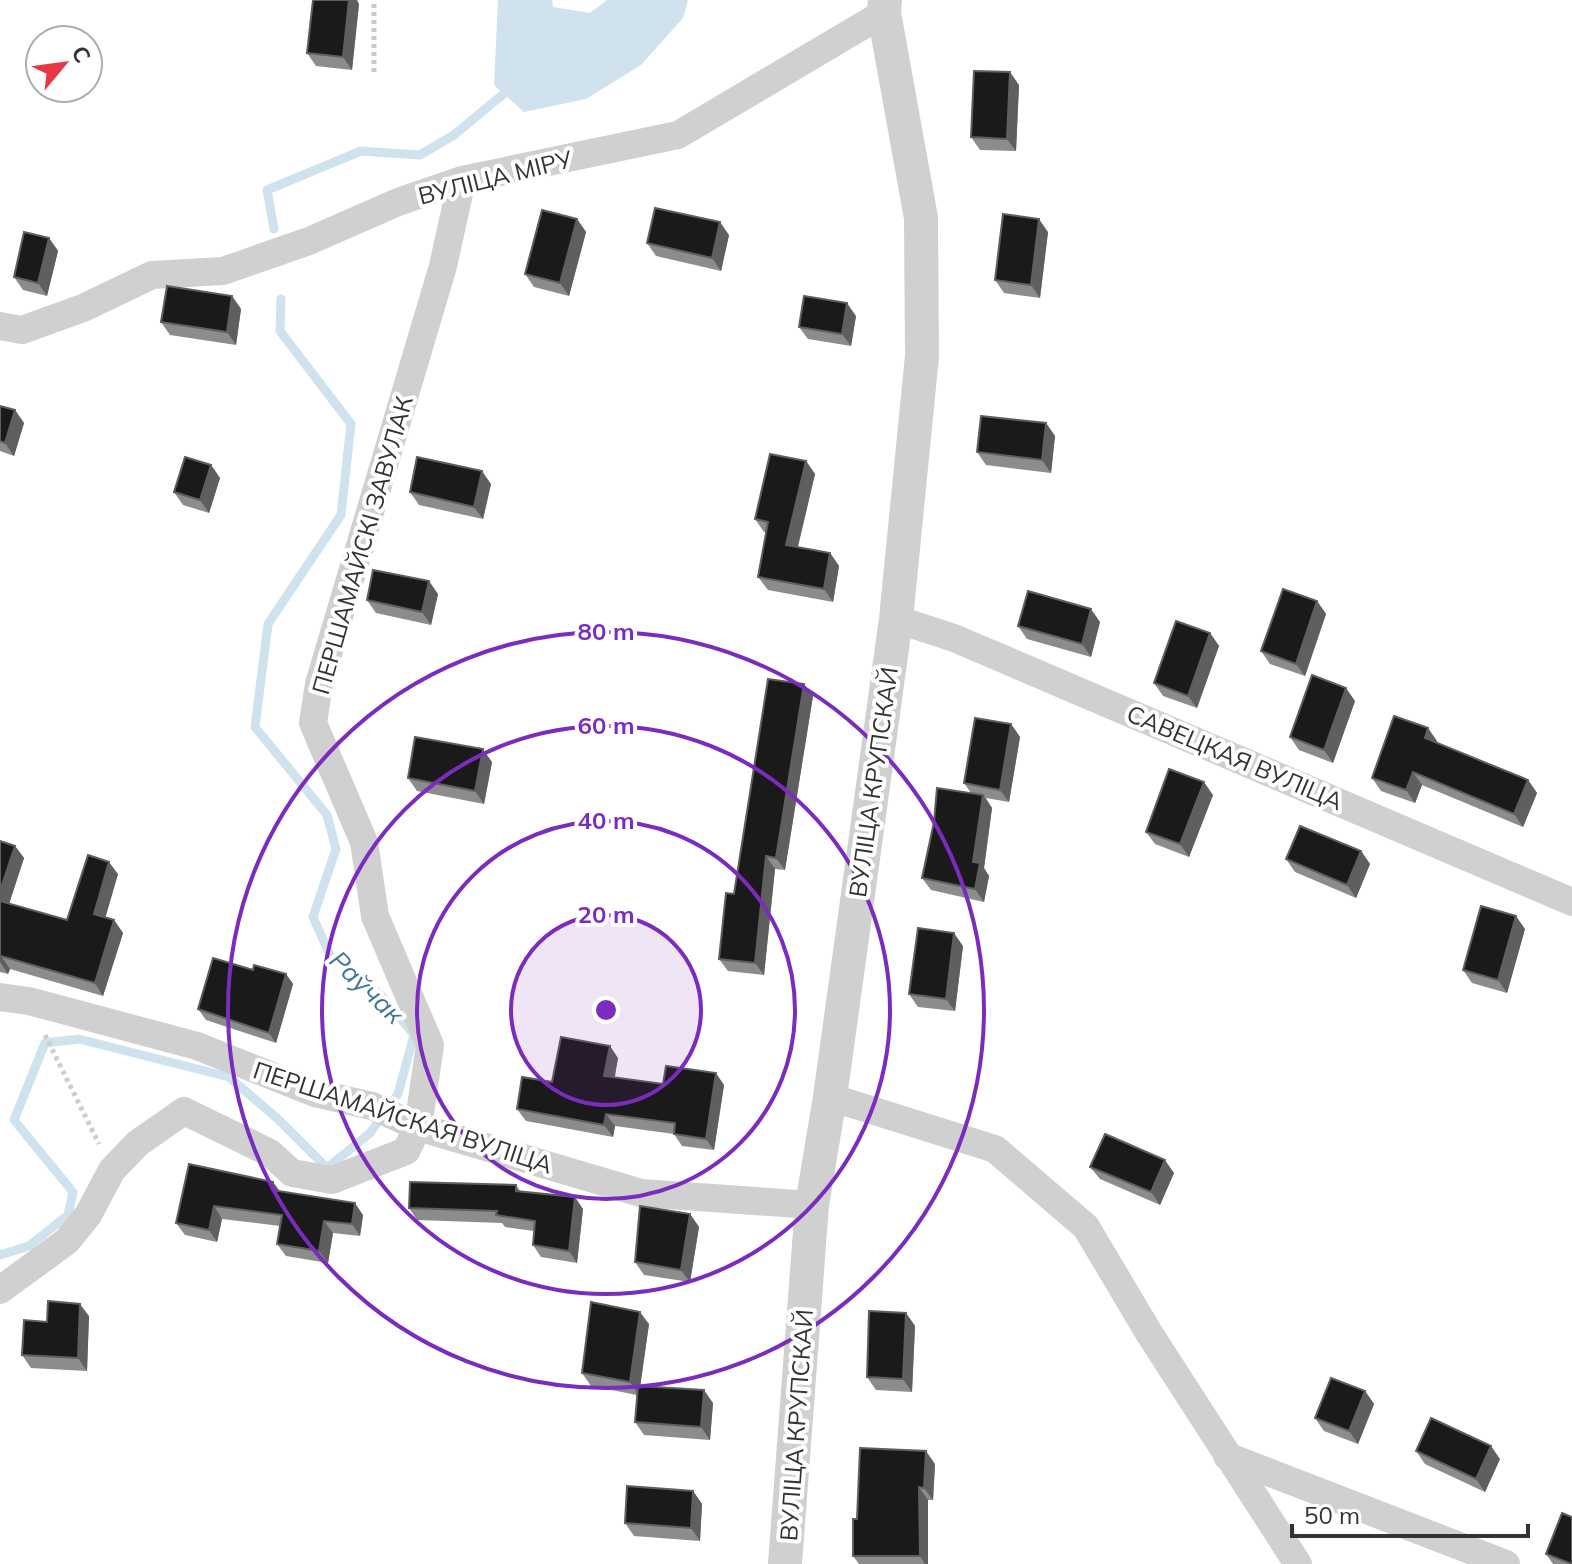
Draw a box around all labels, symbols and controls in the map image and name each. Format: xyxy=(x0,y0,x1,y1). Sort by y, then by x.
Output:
north arrow xyxy=(24,24,104,104)
text: С xyxy=(66,41,97,68)
street label: ВУЛІЦА МІРУ xyxy=(415,143,575,211)
street label: ПЕРШАМАЙСКІ ЗАВУЛАК xyxy=(305,392,419,698)
text: 80 m xyxy=(578,616,634,646)
street label: ВУЛІЦА КРУПСКАЙ xyxy=(842,665,904,899)
street label: САВЕЦКАЯ ВУЛІЦА xyxy=(1122,698,1348,816)
text: 60 m xyxy=(578,710,634,740)
text: 40 m xyxy=(578,805,634,835)
text: 20 m xyxy=(578,899,634,929)
water label: Раўчак xyxy=(323,944,412,1031)
centre of rings xyxy=(592,996,620,1024)
street label: ПЕРШАМАЙСКАЯ ВУЛІЦА xyxy=(250,1054,557,1180)
street label: ВУЛІЦА КРУПСКАЙ xyxy=(773,1308,819,1542)
scale bar xyxy=(1292,1488,1528,1538)
text: 50 m xyxy=(1304,1500,1360,1530)

